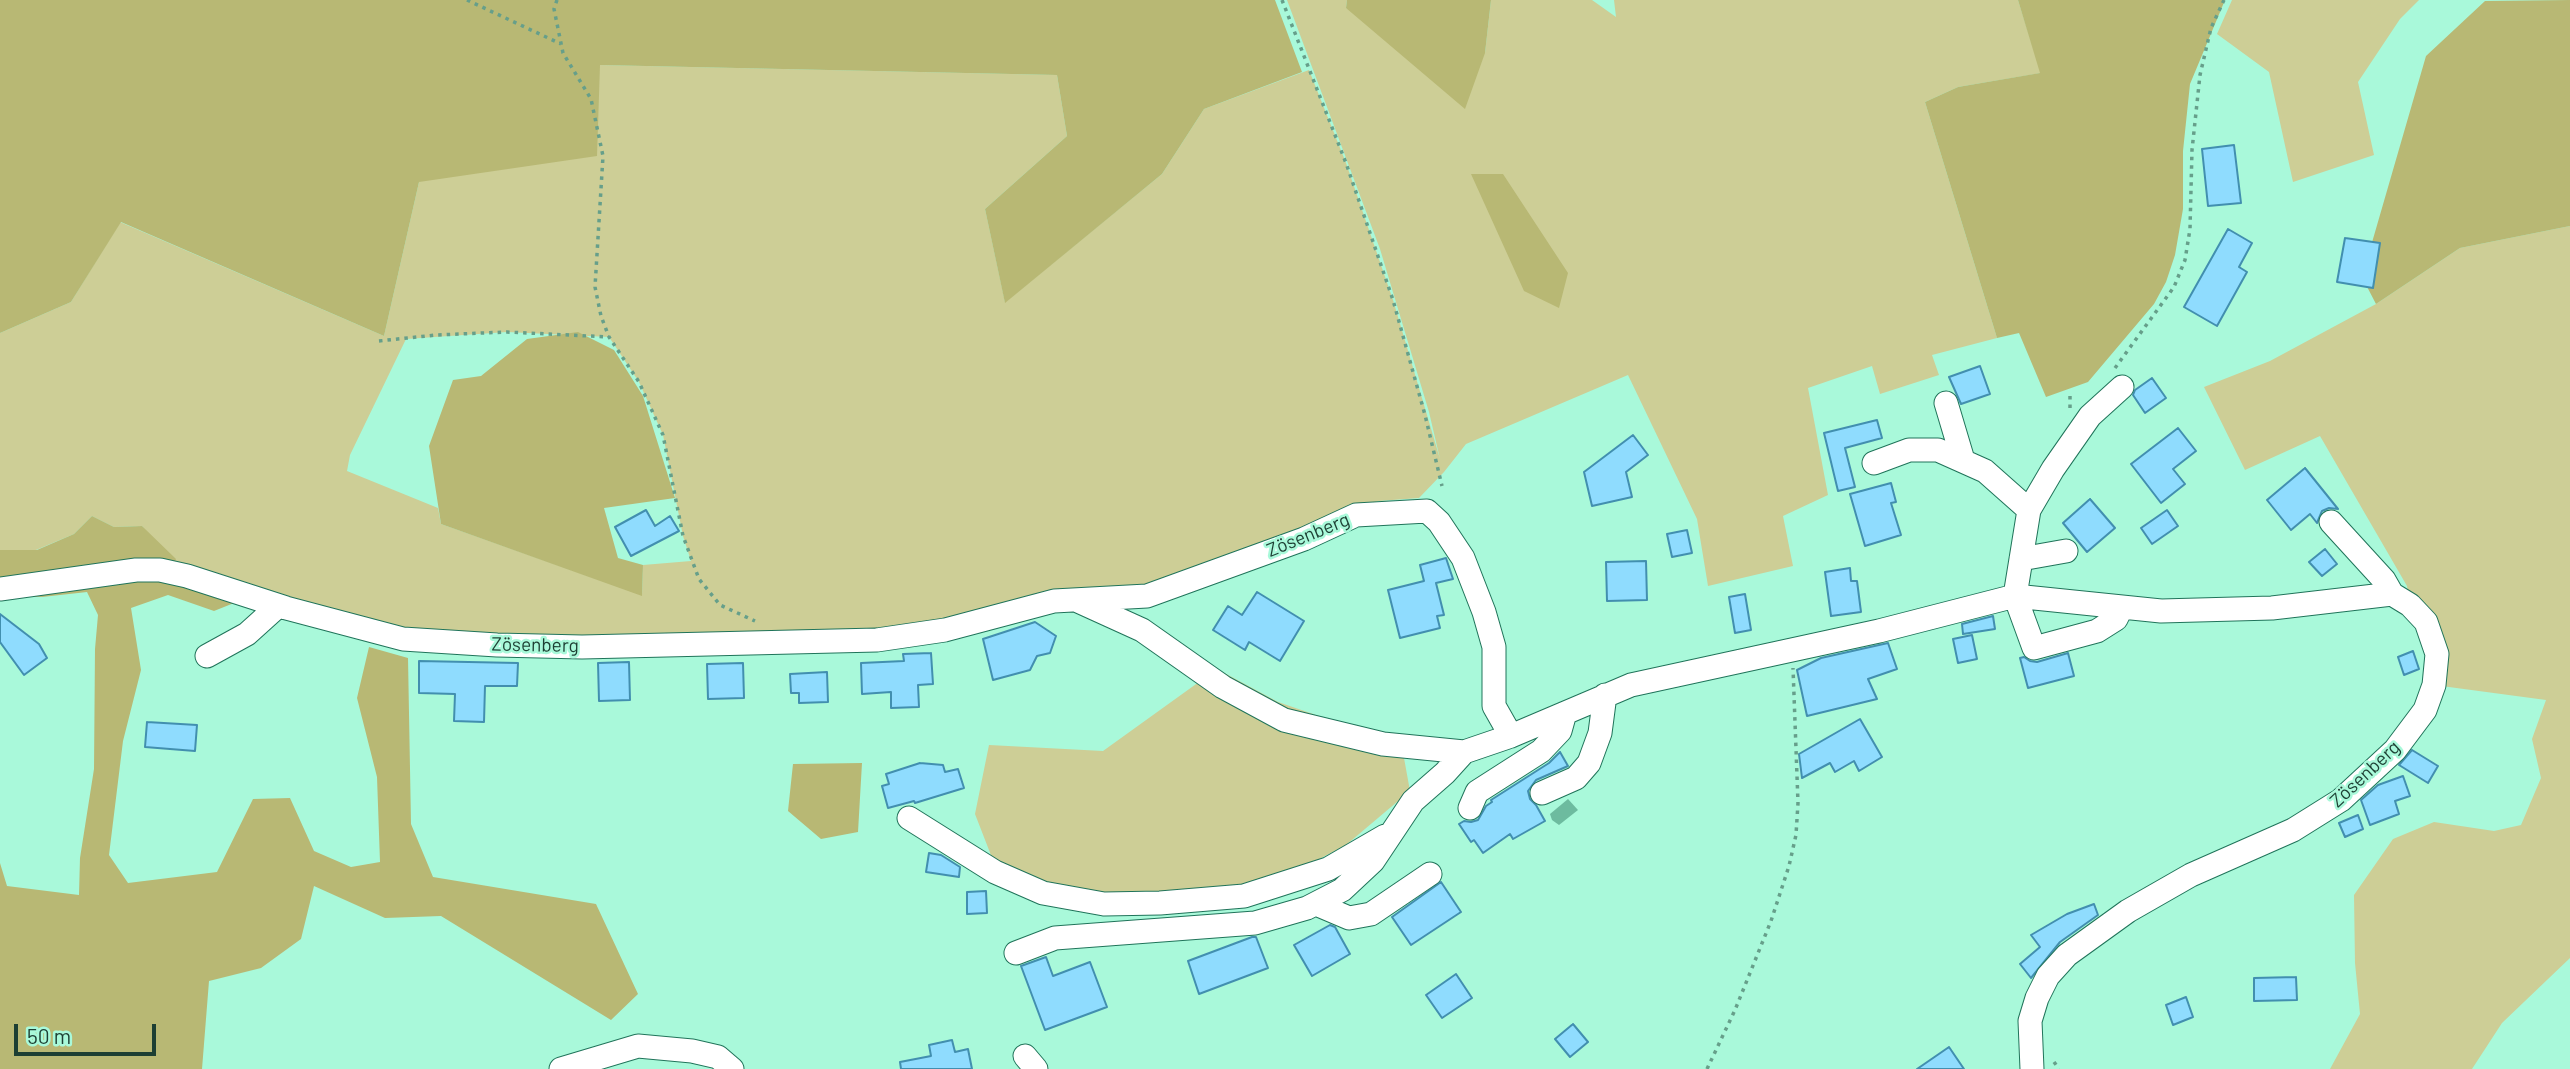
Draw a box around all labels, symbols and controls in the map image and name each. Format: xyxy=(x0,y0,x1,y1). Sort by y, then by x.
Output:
street label: Zösenberg xyxy=(1263,508,1353,562)
street label: Zösenberg xyxy=(491,633,579,657)
street label: Zösenberg xyxy=(2325,736,2405,812)
scale bar xyxy=(18,1010,159,1054)
text: 50 m xyxy=(27,1023,71,1048)

